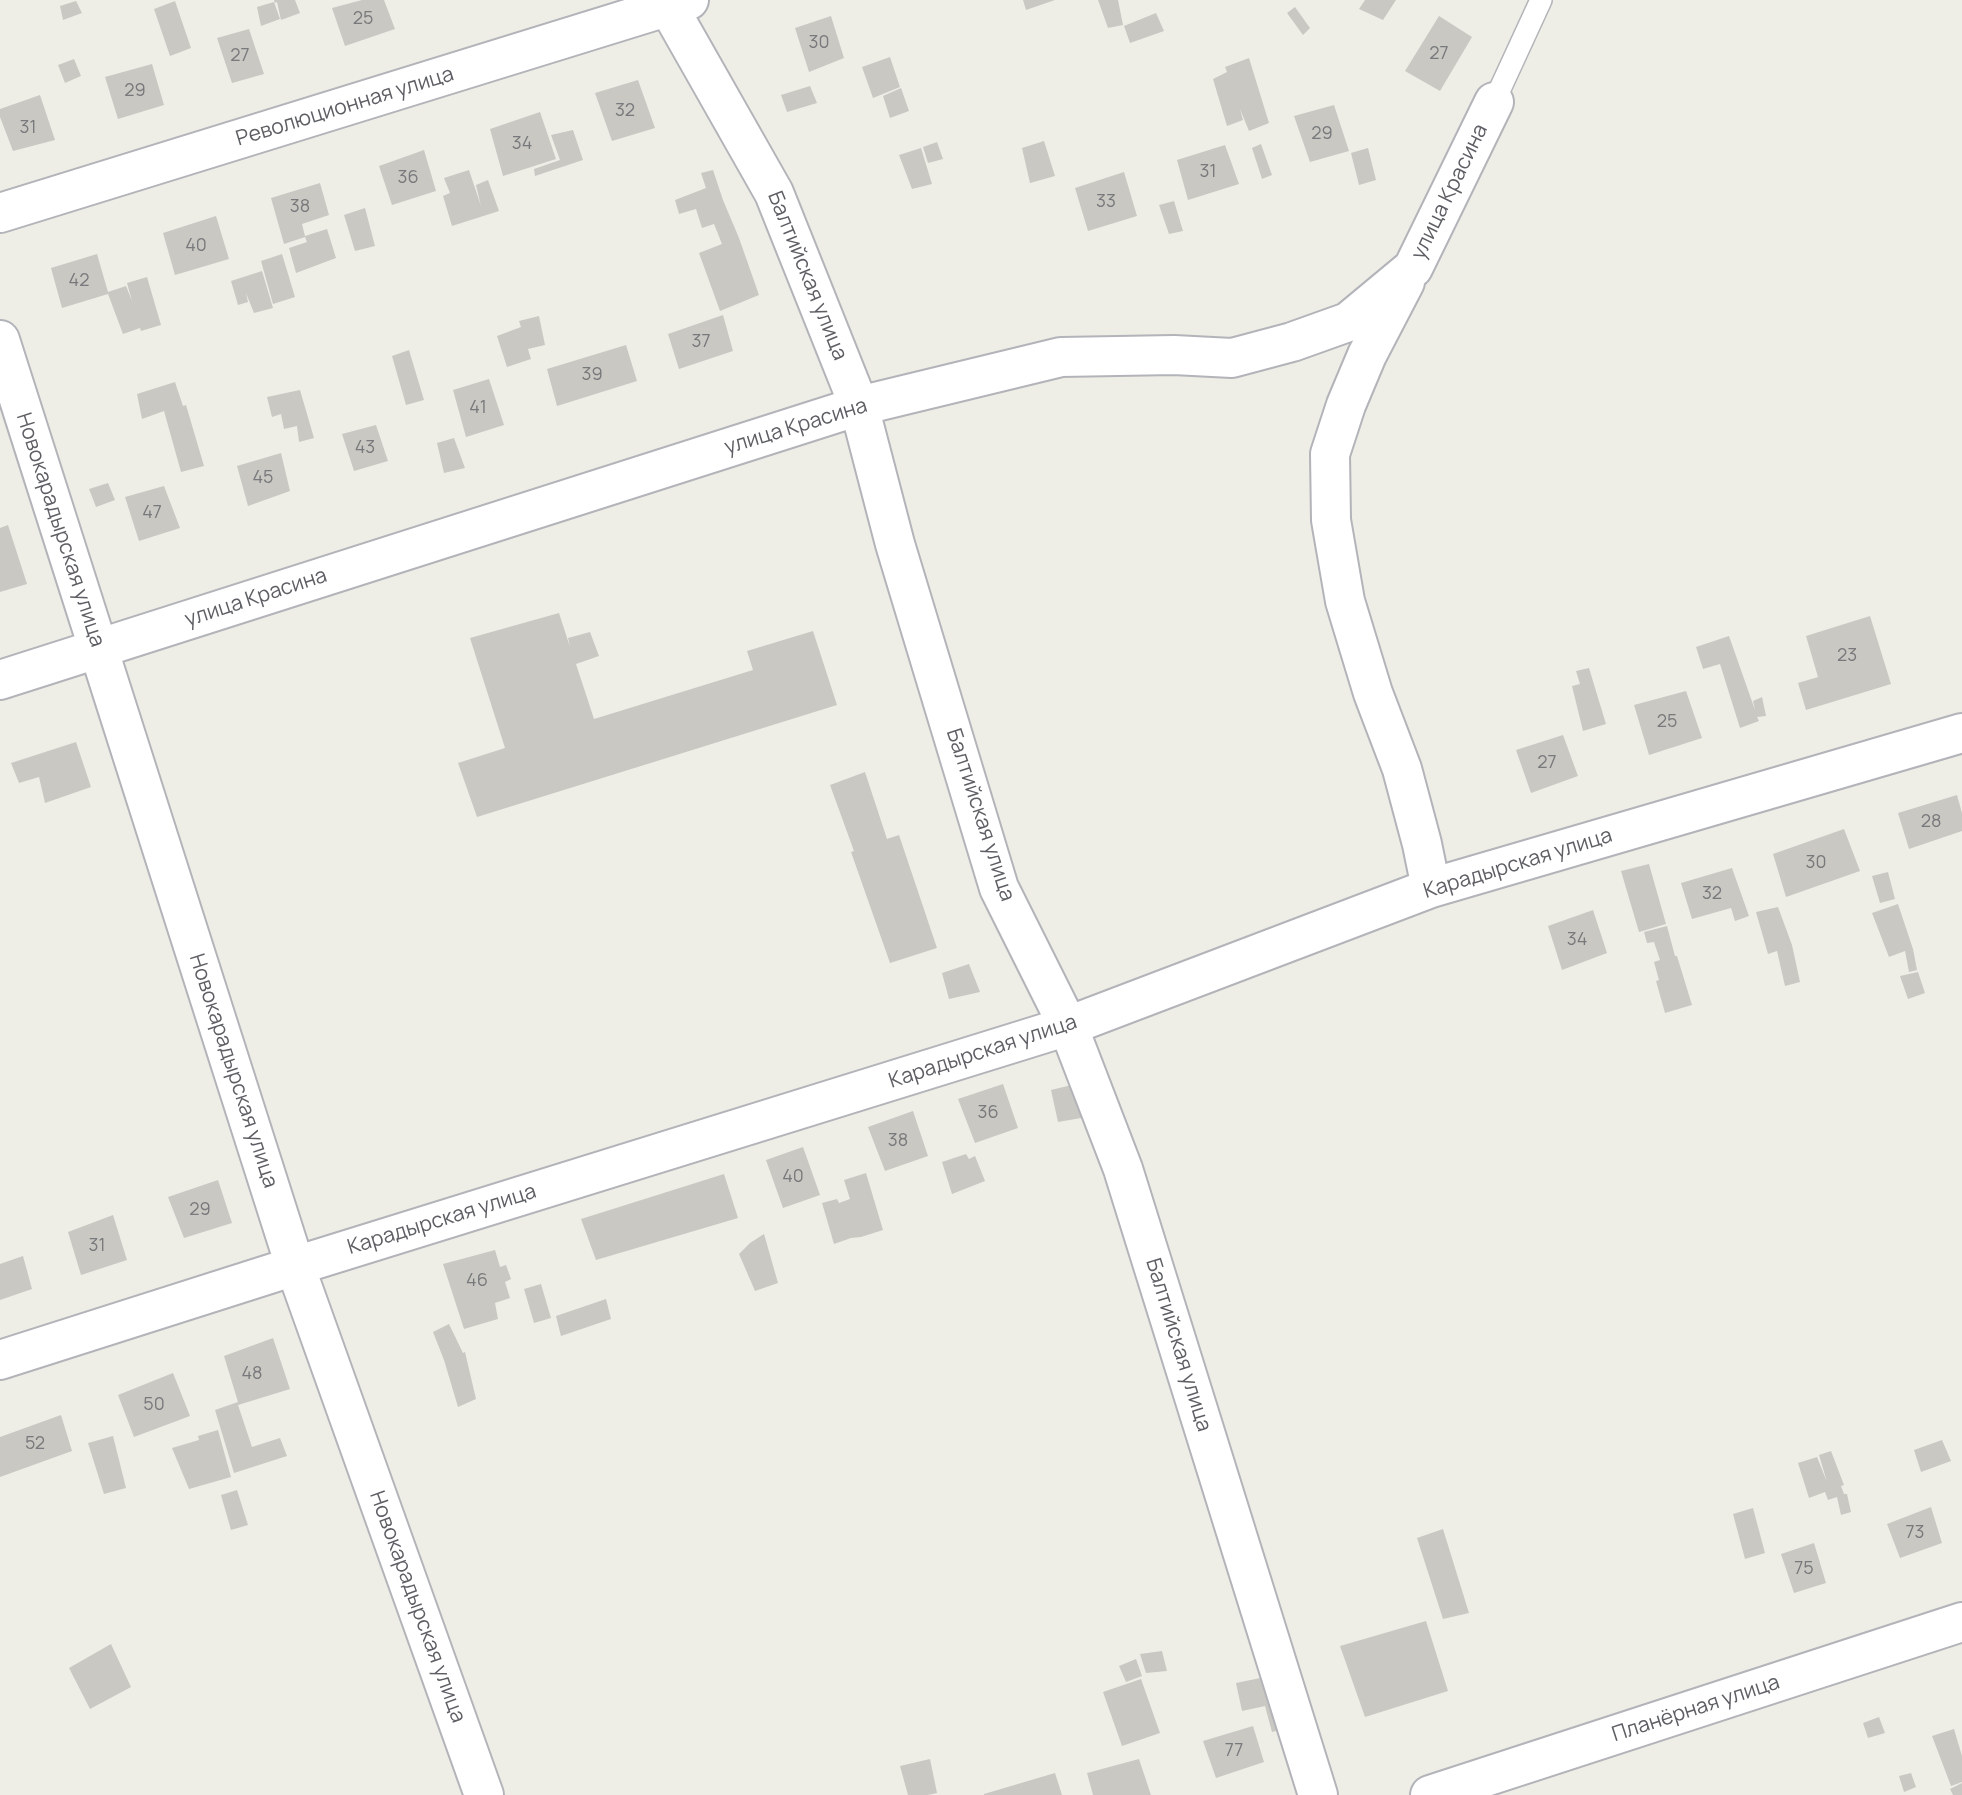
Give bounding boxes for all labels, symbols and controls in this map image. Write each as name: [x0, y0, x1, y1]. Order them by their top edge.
house number: 25: [353, 8, 373, 30]
house number: 30: [809, 32, 829, 54]
house number: 27: [1429, 43, 1449, 65]
house number: 27: [230, 45, 250, 67]
street label: Революционная улица: [233, 62, 457, 152]
house number: 29: [124, 80, 146, 102]
house number: 32: [615, 100, 635, 122]
house number: 31: [20, 117, 36, 139]
street label: улица Красина: [1406, 120, 1494, 264]
house number: 29: [1311, 123, 1333, 145]
house number: 34: [512, 133, 532, 155]
house number: 31: [1200, 161, 1216, 183]
house number: 36: [397, 167, 419, 189]
street label: Балтийская улица: [762, 188, 852, 364]
house number: 33: [1096, 191, 1116, 213]
house number: 38: [290, 196, 310, 218]
house number: 40: [185, 235, 207, 257]
house number: 42: [69, 270, 89, 292]
house number: 37: [692, 331, 710, 353]
house number: 39: [581, 364, 603, 386]
street label: улица Красина: [722, 393, 870, 461]
house number: 41: [469, 397, 487, 419]
street label: Новокарадырская улица: [10, 410, 110, 650]
house number: 43: [355, 437, 375, 459]
house number: 45: [252, 467, 274, 489]
house number: 47: [142, 502, 162, 524]
street label: улица Красина: [182, 563, 330, 633]
house number: 23: [1837, 645, 1857, 667]
house number: 25: [1657, 711, 1677, 733]
street label: Балтийская улица: [940, 726, 1020, 904]
house number: 27: [1537, 752, 1557, 774]
house number: 28: [1921, 811, 1941, 833]
street label: Карадырская улица: [1421, 823, 1615, 905]
house number: 30: [1806, 852, 1826, 874]
house number: 32: [1702, 883, 1722, 905]
house number: 34: [1567, 929, 1587, 951]
street label: Новокарадырская улица: [183, 951, 283, 1191]
street label: Карадырская улица: [886, 1010, 1080, 1094]
house number: 36: [977, 1102, 999, 1124]
house number: 38: [888, 1130, 908, 1152]
house number: 40: [782, 1166, 804, 1188]
street label: Карадырская улица: [345, 1179, 539, 1261]
house number: 29: [189, 1199, 211, 1221]
house number: 31: [89, 1235, 105, 1257]
street label: Балтийская улица: [1140, 1255, 1216, 1435]
house number: 46: [466, 1270, 488, 1292]
house number: 48: [241, 1363, 263, 1385]
house number: 50: [143, 1394, 165, 1416]
house number: 52: [25, 1433, 45, 1455]
street label: Новокарадырская улица: [363, 1488, 471, 1726]
house number: 73: [1906, 1522, 1924, 1544]
house number: 75: [1794, 1558, 1814, 1580]
street label: Планёрная улица: [1609, 1670, 1783, 1748]
house number: 77: [1225, 1740, 1243, 1762]

